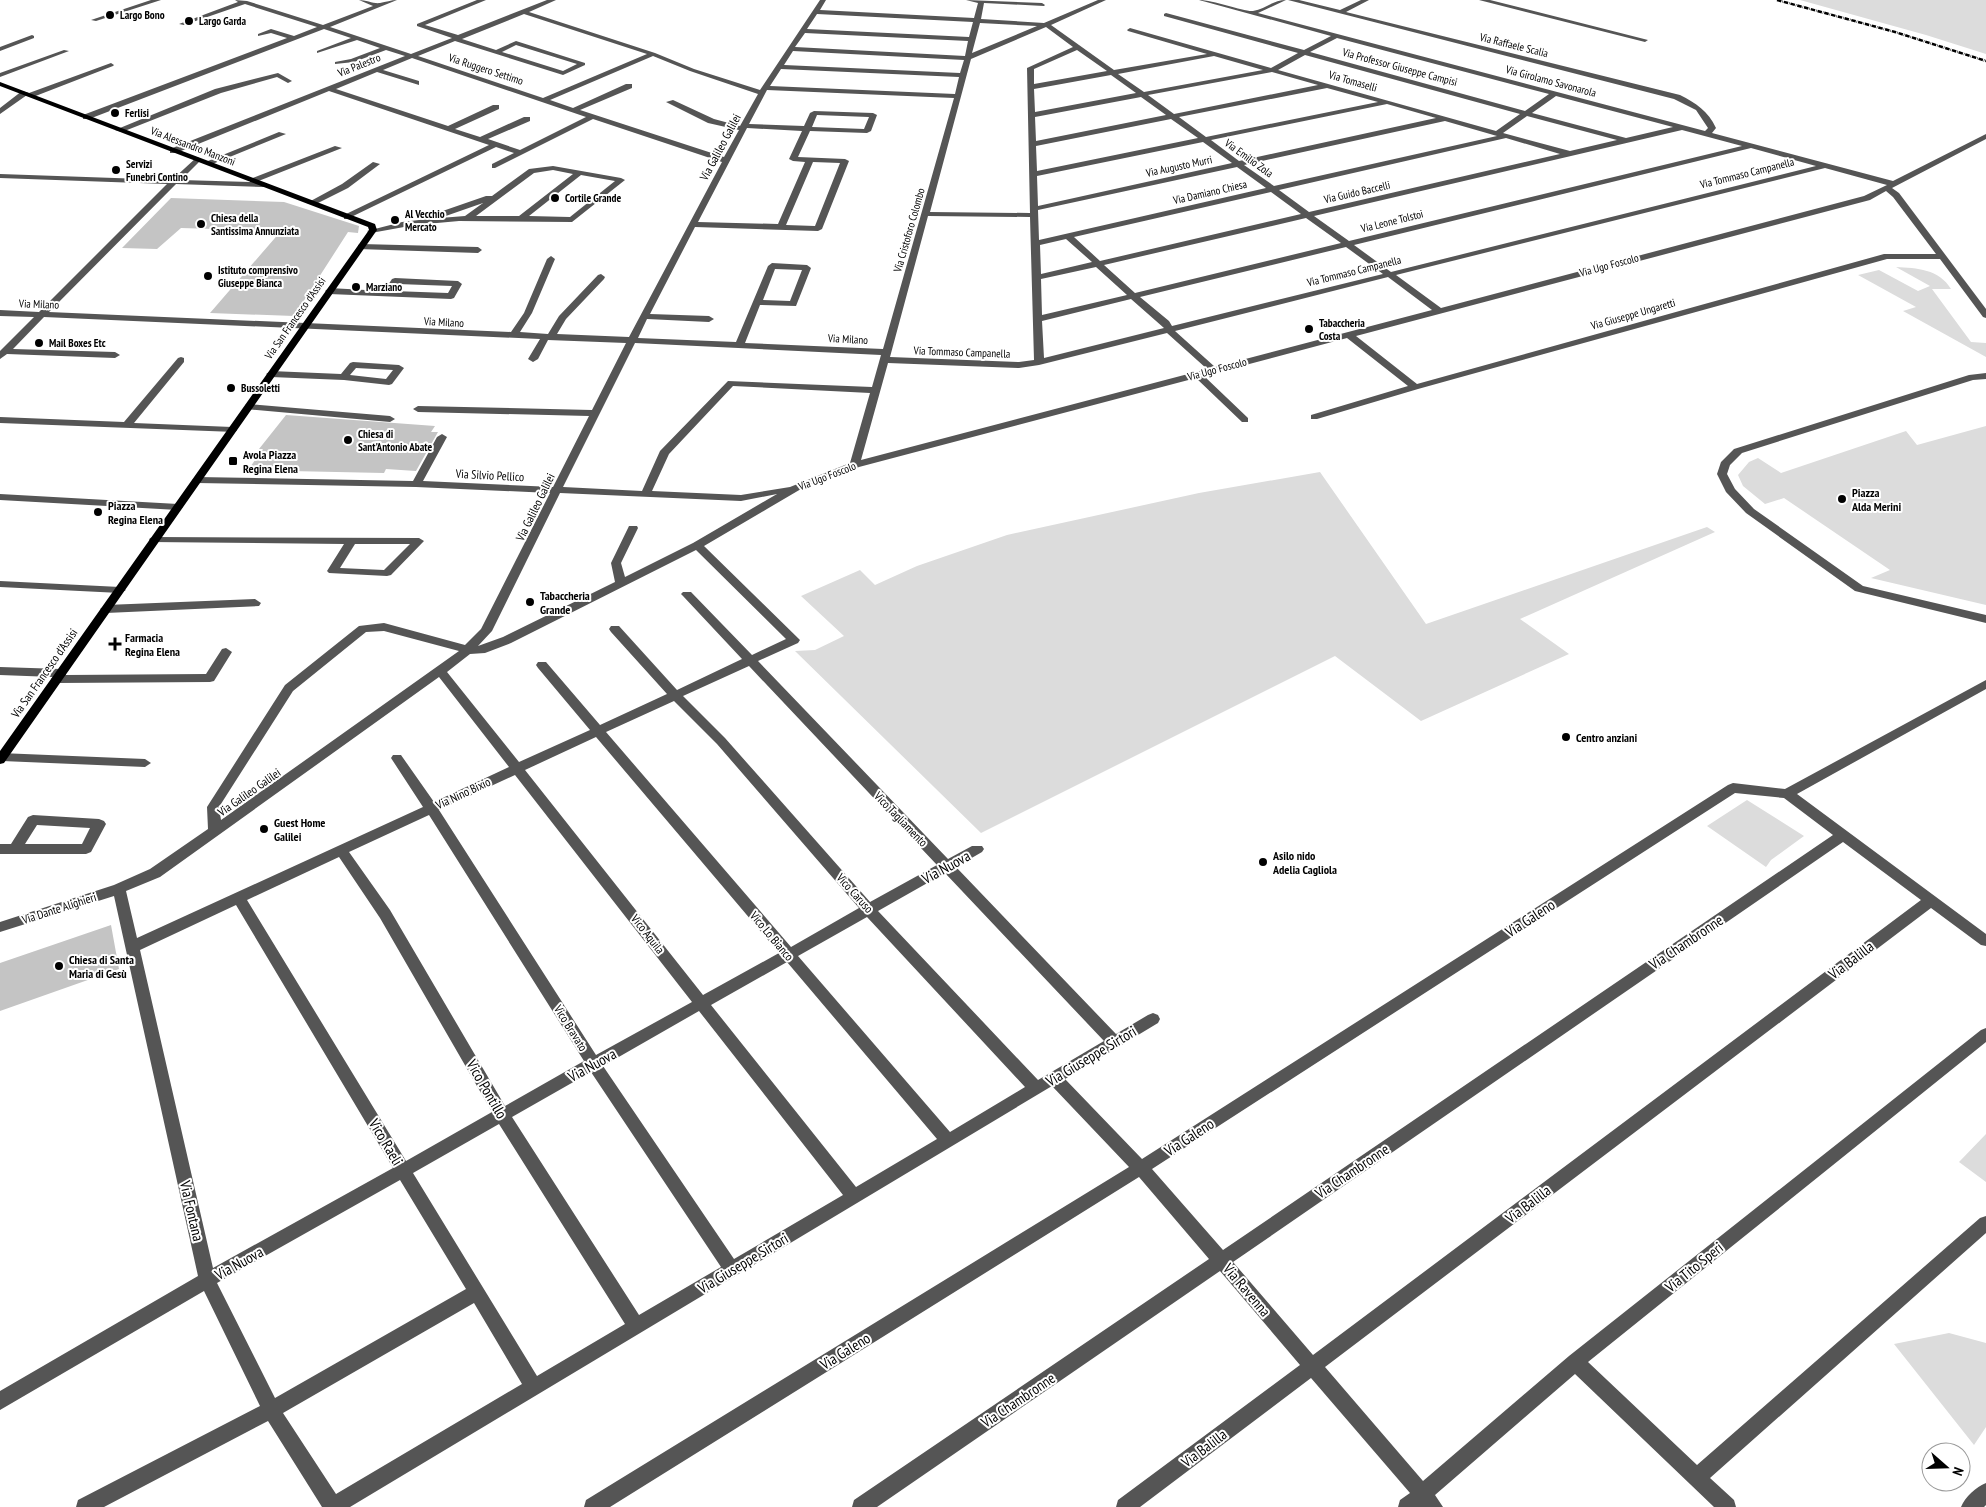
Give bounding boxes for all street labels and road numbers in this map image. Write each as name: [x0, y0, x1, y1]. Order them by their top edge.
street label: Via Raffaele Scalia: [1477, 29, 1550, 60]
street label: Via Professor Giuseppe Campisi: [1340, 45, 1459, 89]
street label: Via Palestro: [335, 50, 383, 80]
street label: Via Ruggero Settimo: [446, 50, 525, 88]
street label: Via Girolamo Savonarola: [1503, 62, 1598, 100]
street label: Via Tomaselli: [1326, 67, 1379, 95]
street label: Via Galileo Galilei: [696, 111, 744, 184]
street label: Via Alessandro Manzoni: [148, 123, 237, 169]
street label: Via Emilio Zola: [1221, 135, 1276, 180]
street label: Via Augusto Murri: [1144, 152, 1213, 180]
street label: Via Tommaso Campanella: [1698, 155, 1796, 192]
street label: Via Damiano Chiesa: [1171, 177, 1248, 208]
street label: Via Guido Baccelli: [1321, 178, 1392, 207]
street label: Via Cristoforo Colombo: [890, 186, 928, 275]
street label: Via Leone Tolstoi: [1358, 206, 1425, 236]
street label: Via Ugo Foscolo: [1577, 250, 1640, 280]
street label: Via Tommaso Campanella: [1305, 253, 1403, 290]
street label: Via San Francesco d'Assisi: [261, 274, 329, 363]
street label: Via Giuseppe Ungaretti: [1588, 295, 1677, 333]
street label: Via Milano: [18, 296, 60, 312]
street label: Via Milano: [423, 314, 465, 330]
street label: Via Milano: [827, 331, 869, 347]
street label: Via Tommaso Campanella: [913, 343, 1010, 361]
street label: Via Ugo Foscolo: [1185, 354, 1248, 384]
street label: Via Ugo Foscolo: [795, 459, 858, 494]
street label: Via Silvio Pellico: [454, 466, 525, 484]
street label: Via Galileo Galilei: [512, 471, 558, 544]
street label: Via San Francesco d'Assisi: [7, 625, 80, 721]
street label: Via Galileo Galilei: [214, 765, 283, 820]
street label: Via Nino Bixio: [432, 774, 493, 813]
street label: Vico Tagliamento: [870, 788, 931, 850]
street label: Via Nuova: [918, 846, 973, 888]
street label: Vico Caruso: [833, 869, 877, 916]
street label: Via Dante Alighieri: [19, 889, 98, 927]
street label: Via Galeno: [1501, 895, 1558, 942]
street label: Vico Lo Bianco: [746, 908, 797, 964]
street label: Via Chambronne: [1645, 910, 1727, 974]
street label: Vico Aquila: [627, 911, 668, 957]
street label: Via Balilla: [1824, 937, 1878, 984]
street label: Vico Bravato: [550, 1001, 591, 1054]
street label: Via Giuseppe Sirtori: [1041, 1022, 1140, 1091]
street label: Via Nuova: [564, 1044, 619, 1086]
street label: Vico Pontillo: [462, 1055, 512, 1122]
street label: Vico Raeli: [364, 1114, 407, 1169]
street label: Via Galeno: [1160, 1114, 1217, 1161]
street label: Via Chambronne: [1311, 1139, 1393, 1203]
street label: Via Fontana: [176, 1178, 208, 1243]
street label: Via Balilla: [1501, 1181, 1555, 1228]
street label: Via Giuseppe Sirtori: [693, 1229, 792, 1298]
street label: Via Tito Speri: [1660, 1238, 1727, 1297]
street label: Via Nuova: [211, 1242, 266, 1284]
street label: Via Ravenna: [1219, 1259, 1275, 1321]
street label: Via Galeno: [816, 1328, 874, 1374]
street label: Via Chambronne: [977, 1368, 1059, 1432]
street label: Via Balilla: [1177, 1425, 1231, 1472]

